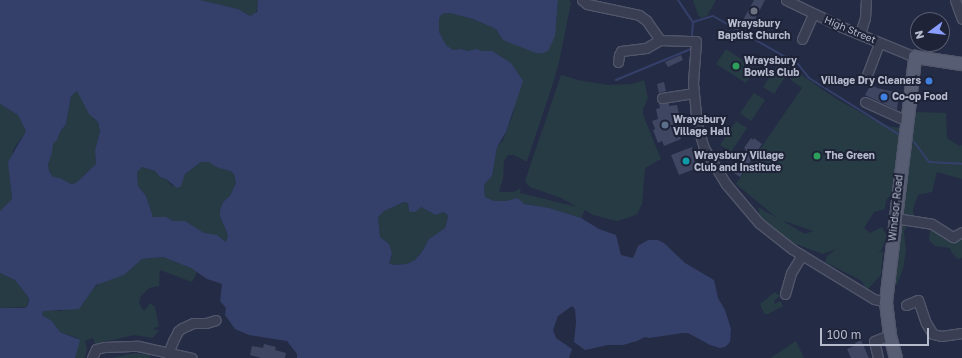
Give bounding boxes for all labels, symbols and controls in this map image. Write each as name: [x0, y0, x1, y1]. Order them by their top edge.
marker: Wraysbury Baptist Church: [749, 6, 759, 16]
north arrow: [910, 12, 950, 52]
street label: High Street: [822, 14, 878, 46]
place label: Wraysbury Baptist Church: [718, 17, 790, 40]
text: N: [912, 29, 926, 41]
place label: Wraysbury Bowls Club: [744, 54, 799, 78]
marker: Wraysbury Bowls Club: [731, 61, 741, 71]
place label: Village Dry Cleaners: [821, 75, 921, 87]
marker: Village Dry Cleaners: [924, 76, 934, 86]
place label: Co-op Food: [892, 91, 948, 103]
marker: Co-op Food: [879, 92, 889, 102]
place label: Wraysbury Village Hall: [673, 113, 730, 136]
marker: Wraysbury Village Hall: [660, 120, 670, 130]
place label: Wraysbury Village Club and Institute: [694, 149, 784, 172]
place label: The Green: [825, 150, 875, 162]
marker: The Green: [812, 151, 822, 161]
marker: Wraysbury Village Club and Institute: [681, 156, 691, 166]
street label: Windsor Road: [887, 174, 905, 242]
scale bar: [822, 320, 931, 346]
text: 100 m: [827, 327, 861, 342]

